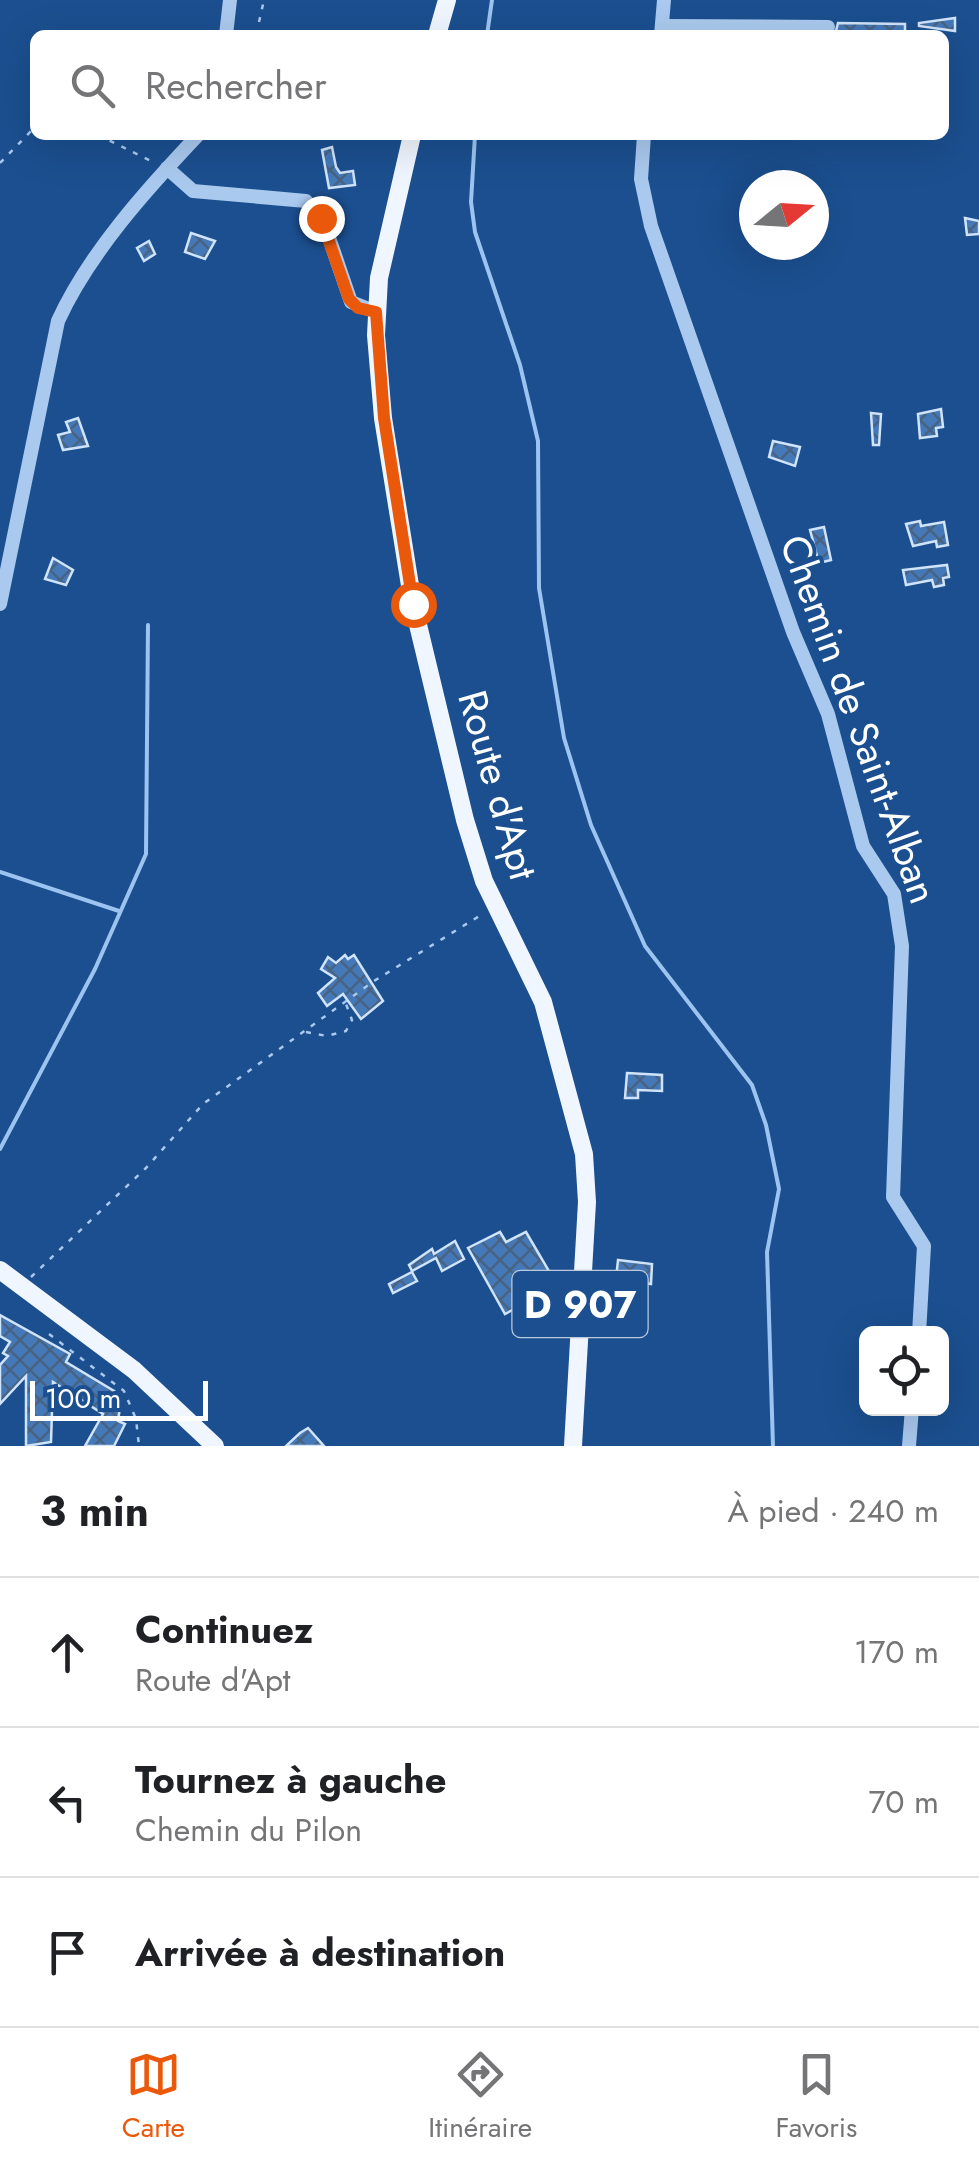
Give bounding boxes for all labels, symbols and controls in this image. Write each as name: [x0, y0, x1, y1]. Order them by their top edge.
search box: [30, 30, 949, 140]
icon: search: [65, 58, 120, 113]
text: Rechercher: [145, 58, 327, 113]
north arrow: [739, 170, 829, 260]
route end: [299, 196, 345, 242]
street label: Chemin de Saint-Alban: [765, 527, 953, 911]
route start: [391, 582, 437, 628]
street label: Route d'Apt: [443, 684, 553, 887]
road number: D 907: [512, 1271, 648, 1337]
map controls: [859, 1326, 949, 1416]
button: locate: [859, 1326, 949, 1416]
scale bar: [30, 1376, 208, 1420]
text: 100 m: [45, 1378, 121, 1419]
text: 3 min: [40, 1481, 149, 1542]
text: À pied · 240 m: [728, 1488, 939, 1534]
text: Continuez: [135, 1602, 313, 1657]
icon: ahead: [40, 1625, 95, 1680]
text: 170 m: [854, 1629, 939, 1675]
text: Route d'Apt: [135, 1657, 291, 1703]
text: Tournez à gauche: [135, 1752, 446, 1807]
icon: left: [40, 1775, 95, 1830]
text: 70 m: [868, 1779, 939, 1825]
text: Chemin du Pilon: [135, 1807, 362, 1853]
icon: arrive: [40, 1925, 95, 1980]
text: Arrivée à destination: [135, 1925, 505, 1980]
tab: Carte: [122, 2047, 185, 2148]
tab: Itinéraire: [428, 2047, 532, 2148]
tab: Favoris: [776, 2047, 857, 2148]

